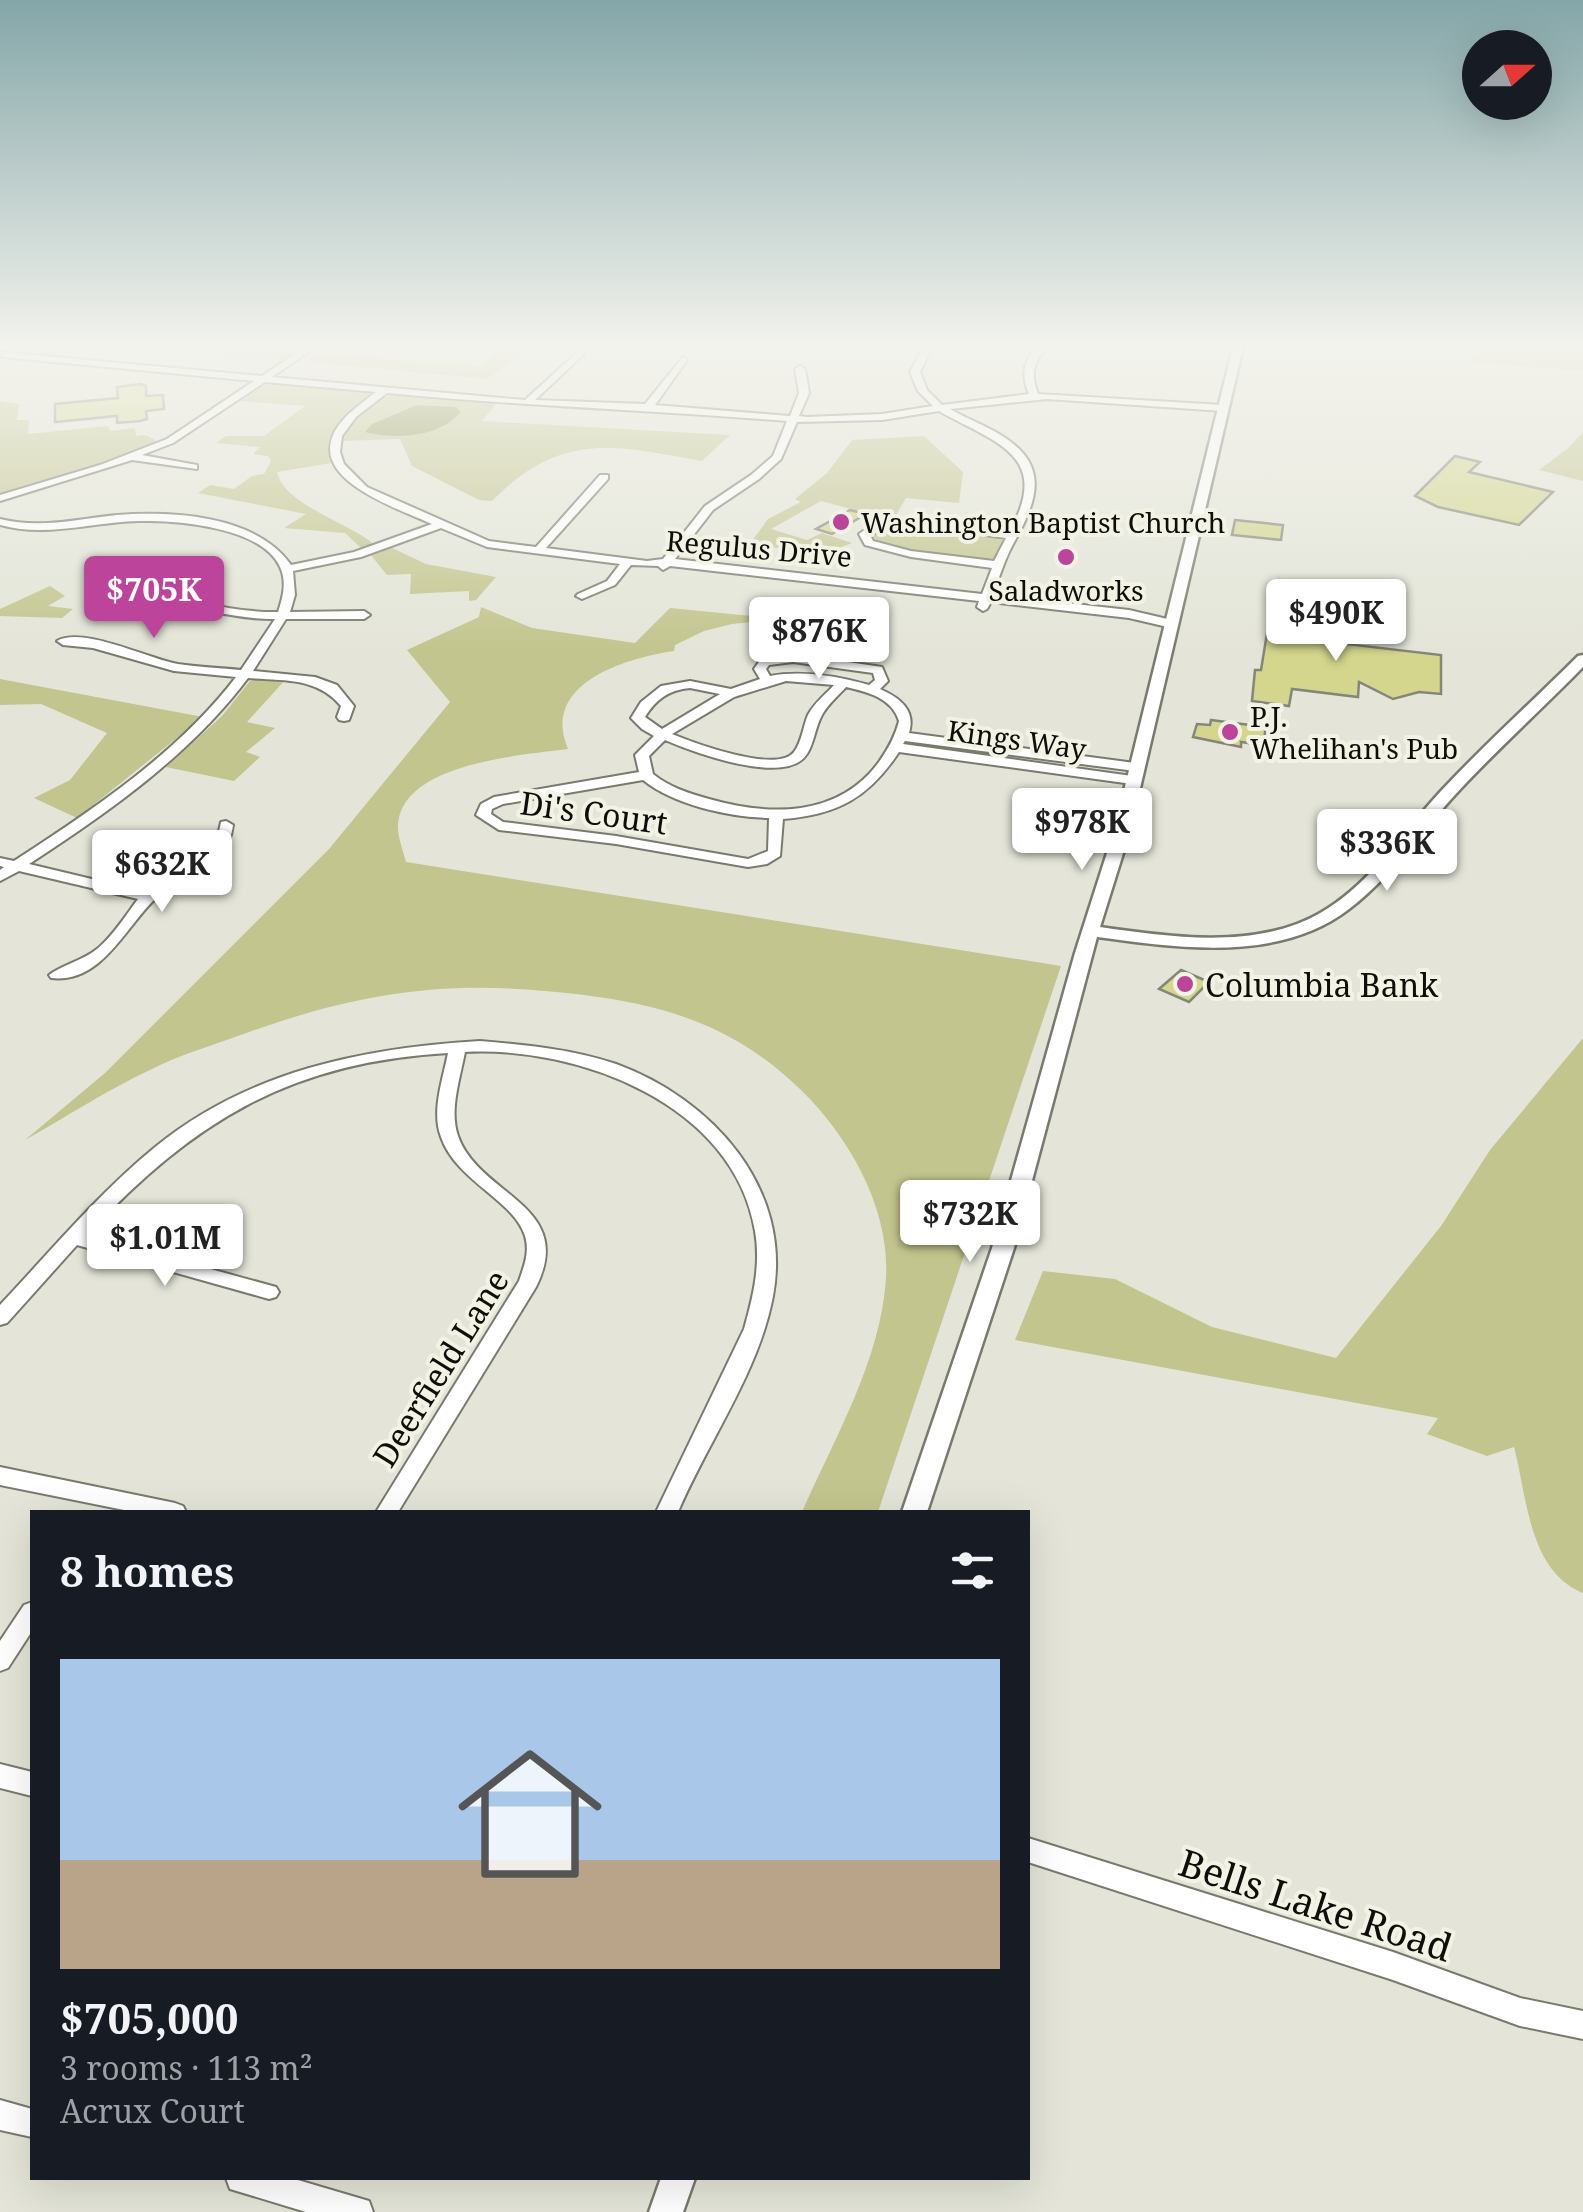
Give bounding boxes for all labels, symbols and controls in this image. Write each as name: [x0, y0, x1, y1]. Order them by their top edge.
north arrow: [1462, 30, 1552, 120]
map controls: [1462, 30, 1552, 120]
place label: Washington Baptist Church: [861, 503, 1225, 541]
marker: Washington Baptist Church: [830, 511, 852, 533]
street label: Regulus Drive: [665, 521, 853, 575]
marker: Saladworks: [1055, 546, 1077, 568]
pin: $705K: [84, 556, 224, 641]
text: $705K: [106, 567, 202, 610]
place label: Saladworks: [988, 571, 1144, 609]
pin: $490K: [1266, 579, 1406, 664]
text: $490K: [1288, 590, 1384, 633]
pin: $876K: [749, 597, 889, 682]
text: $876K: [771, 608, 867, 651]
place label: P.J. Whelihan's Pub: [1250, 697, 1458, 767]
street label: Kings Way: [945, 710, 1089, 768]
marker: P.J. Whelihan's Pub: [1219, 721, 1241, 743]
street label: Di's Court: [518, 780, 670, 844]
pin: $978K: [1012, 788, 1152, 873]
text: $978K: [1034, 799, 1130, 842]
pin: $336K: [1317, 809, 1457, 894]
text: $336K: [1339, 820, 1435, 863]
pin: $632K: [92, 830, 232, 915]
text: $632K: [114, 841, 210, 884]
place label: Columbia Bank: [1205, 963, 1438, 1006]
marker: Columbia Bank: [1174, 973, 1196, 995]
pin: $732K: [900, 1180, 1040, 1265]
text: $732K: [922, 1191, 1018, 1234]
pin: $1.01M: [84, 1204, 246, 1289]
text: $1.01M: [109, 1215, 221, 1258]
street label: Deerfield Lane: [362, 1261, 518, 1475]
text: 8 homes: [60, 1542, 234, 1599]
icon: filters: [945, 1543, 1000, 1598]
icon: home: [440, 1724, 620, 1904]
street label: Bells Lake Road: [1173, 1835, 1459, 1973]
text: $705,000: [60, 1989, 238, 2046]
text: 3 rooms · 113 m²: [60, 2046, 313, 2089]
text: Acrux Court: [60, 2089, 245, 2132]

